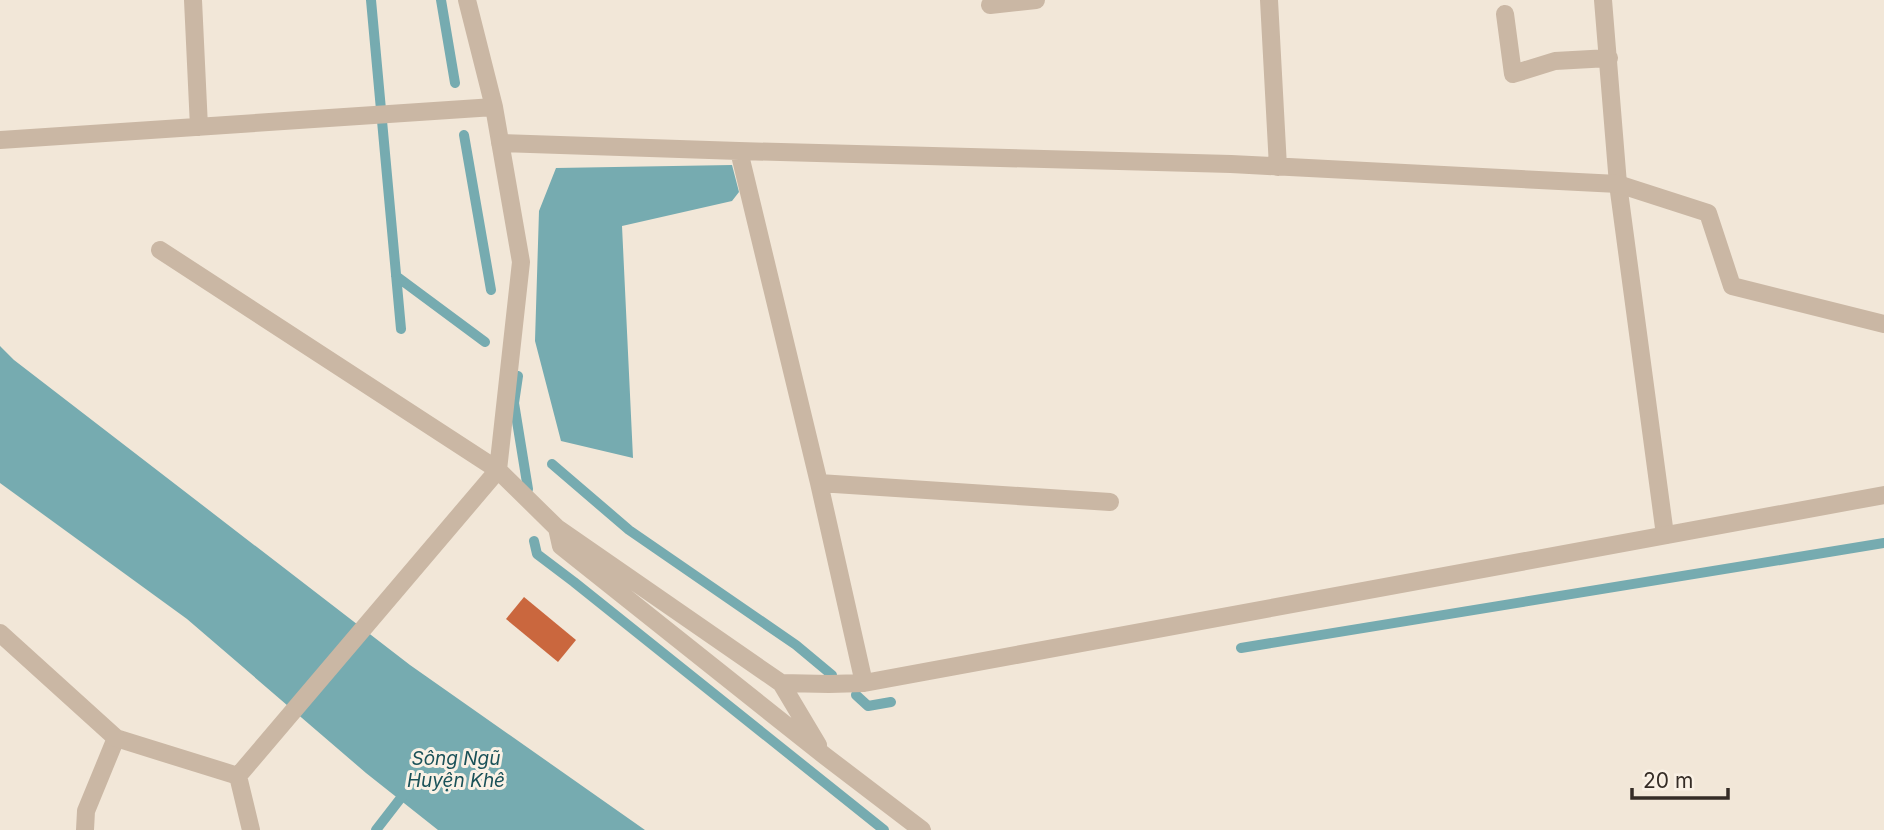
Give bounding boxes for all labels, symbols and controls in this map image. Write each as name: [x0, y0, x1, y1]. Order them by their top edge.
water label: Sông Ngũ Huyện Khê: [407, 747, 505, 792]
scale bar: [1632, 756, 1728, 800]
text: 20 m: [1643, 768, 1693, 793]

